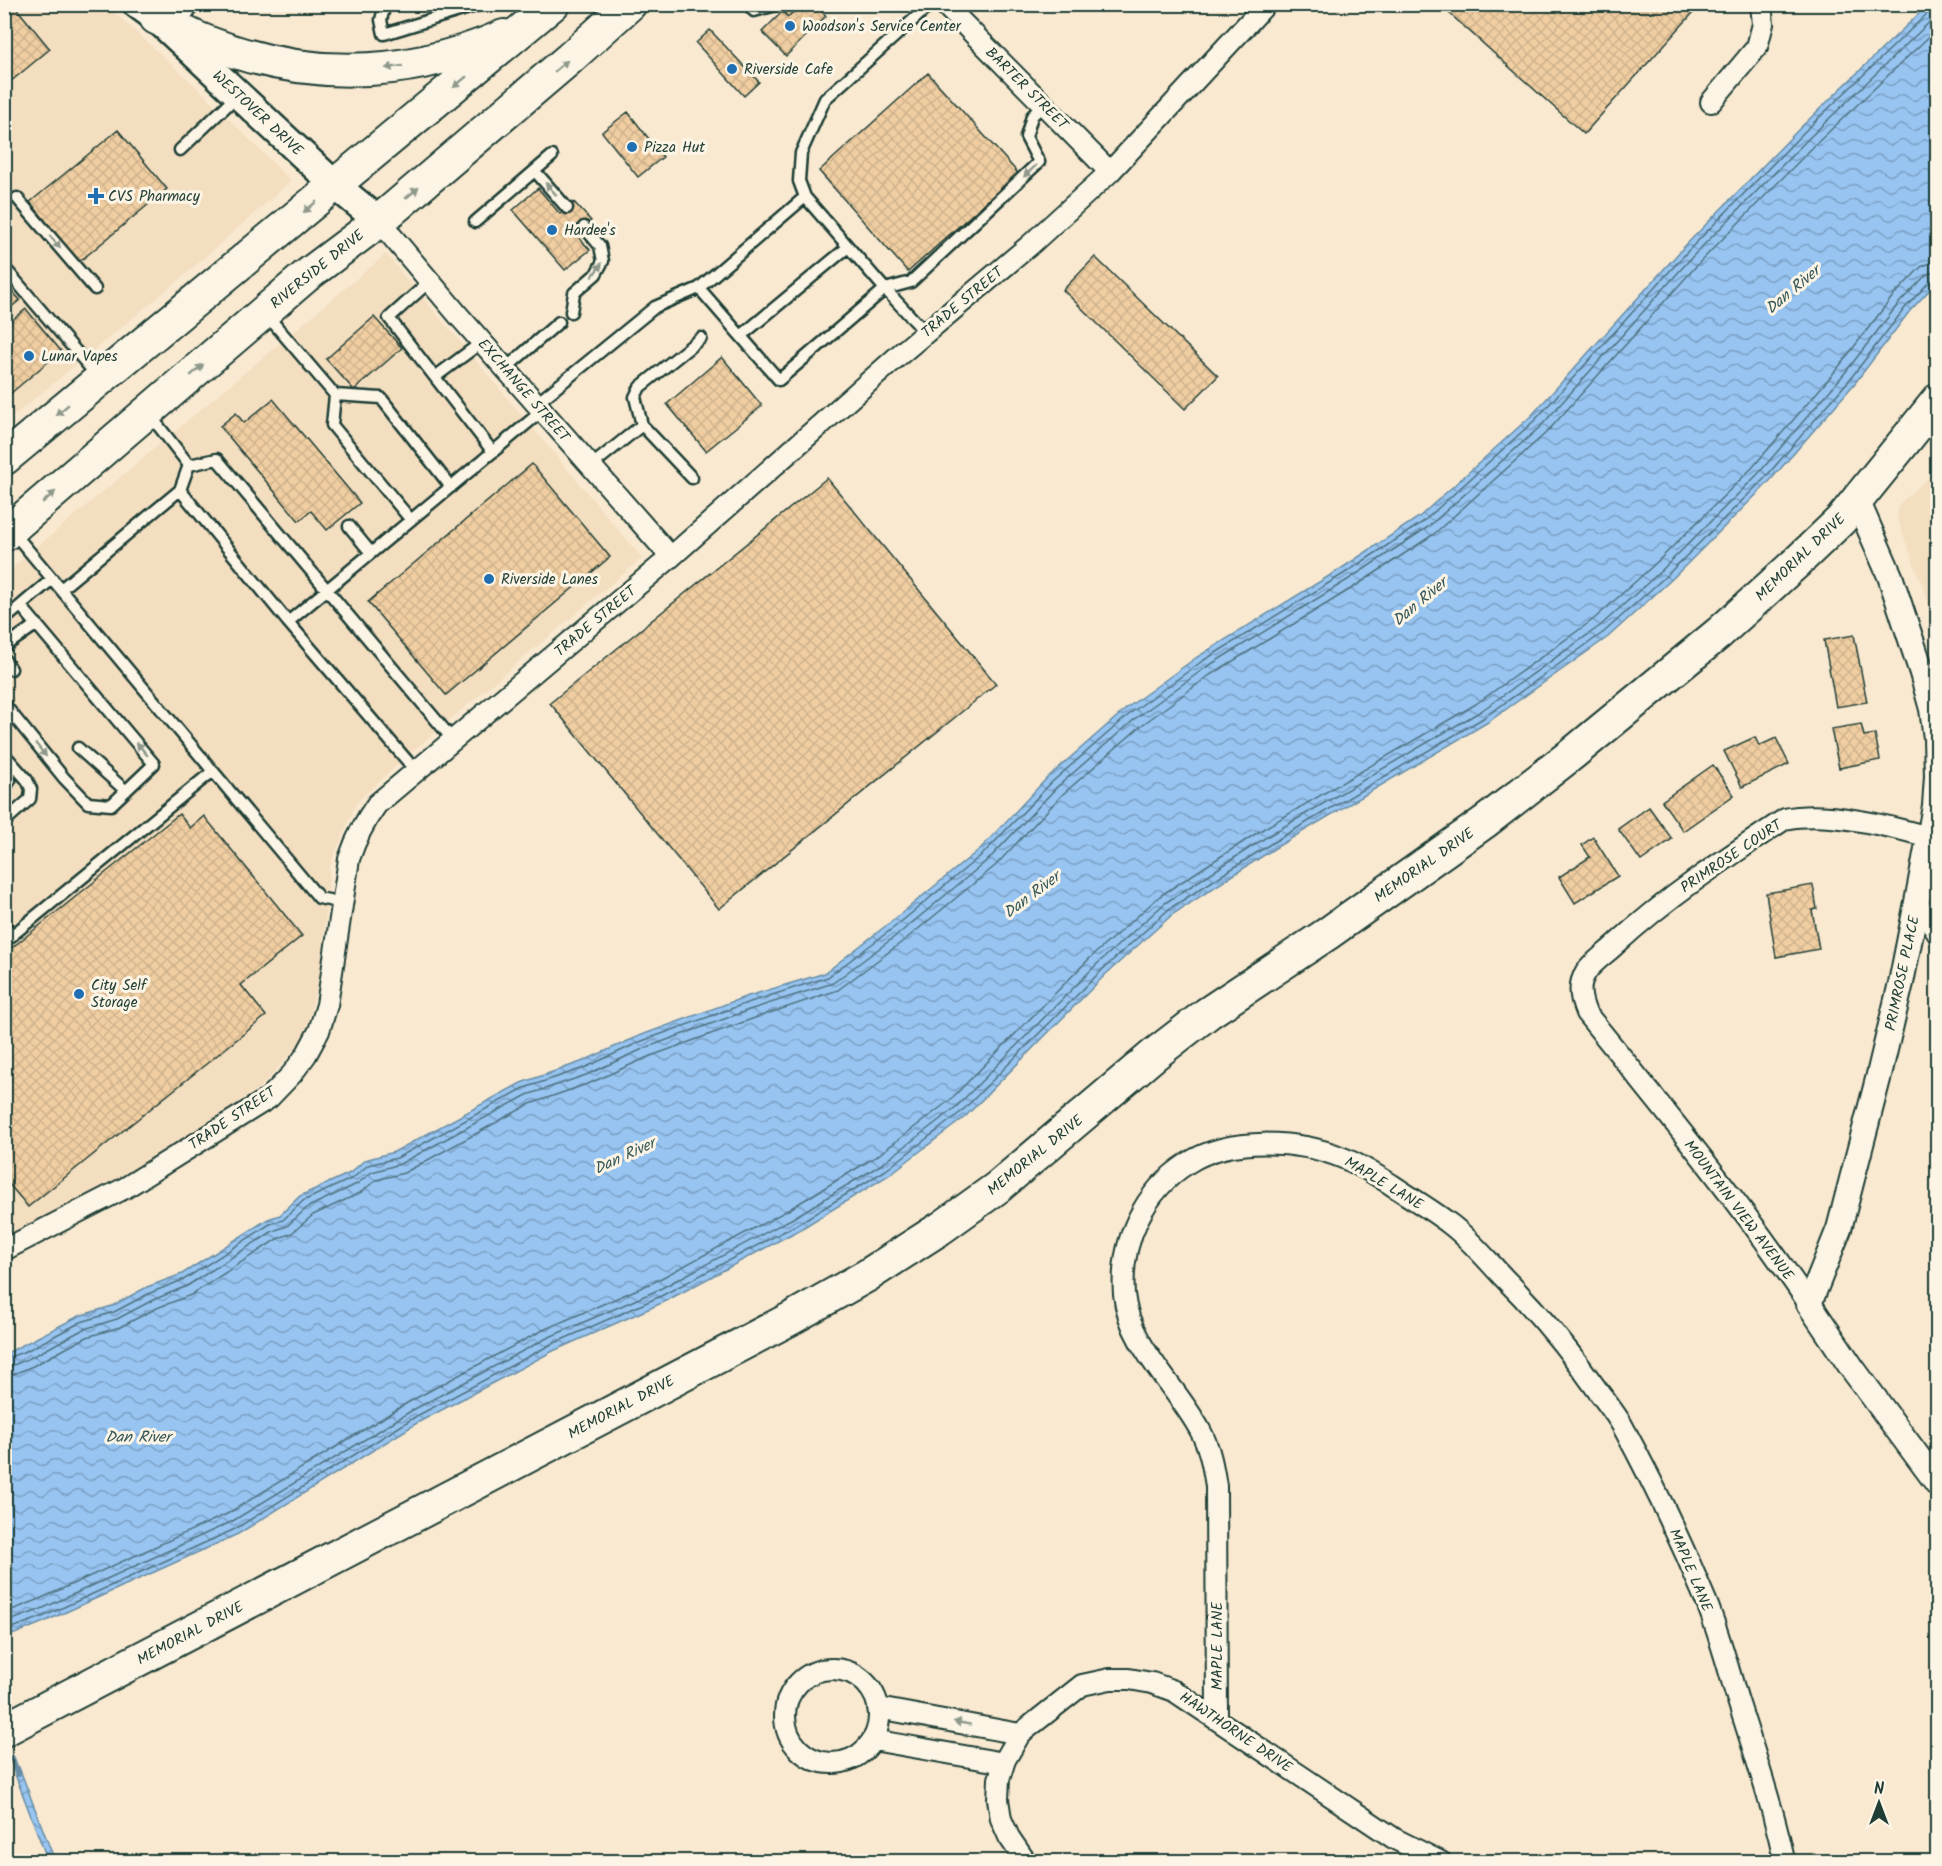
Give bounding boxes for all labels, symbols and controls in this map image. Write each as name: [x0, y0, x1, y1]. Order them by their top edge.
place label: Woodson's Service Center: [802, 15, 962, 39]
marker: Woodson's Service Center: [783, 19, 797, 33]
street label: BARTER STREET: [979, 42, 1075, 137]
place label: Riverside Cafe: [744, 58, 833, 82]
one-way arrow: [553, 60, 569, 73]
one-way arrow: [384, 62, 403, 71]
marker: Riverside Cafe: [725, 62, 739, 76]
street label: WESTOVER DRIVE: [206, 65, 309, 163]
one-way arrow: [453, 75, 468, 88]
place label: Pizza Hut: [644, 136, 705, 160]
marker: Pizza Hut: [625, 140, 639, 154]
one-way arrow: [1022, 164, 1037, 178]
one-way arrow: [545, 182, 558, 197]
place label: CVS Pharmacy: [108, 185, 201, 209]
one-way arrow: [404, 186, 420, 199]
marker: CVS Pharmacy: [89, 189, 103, 203]
one-way arrow: [302, 200, 318, 213]
place label: Hardee's: [564, 219, 616, 243]
street label: RIVERSIDE DRIVE: [265, 223, 371, 316]
marker: Hardee's: [545, 223, 559, 237]
one-way arrow: [48, 234, 61, 249]
water label: Dan River: [1760, 257, 1829, 321]
street label: TRADE STREET: [916, 260, 1010, 344]
one-way arrow: [591, 263, 603, 279]
street label: EXCHANGE STREET: [471, 333, 576, 449]
place label: Lunar Vapes: [41, 345, 118, 369]
marker: Lunar Vapes: [22, 349, 36, 363]
one-way arrow: [189, 364, 204, 377]
one-way arrow: [54, 404, 70, 417]
one-way arrow: [41, 491, 56, 504]
street label: MEMORIAL DRIVE: [1750, 507, 1852, 607]
place label: Riverside Lanes: [501, 568, 599, 592]
water label: Dan River: [1387, 569, 1456, 633]
marker: Riverside Lanes: [482, 572, 496, 586]
street label: TRADE STREET: [549, 579, 643, 663]
one-way arrow: [135, 741, 148, 757]
one-way arrow: [35, 742, 47, 757]
street label: PRIMROSE COURT: [1676, 813, 1789, 900]
street label: MEMORIAL DRIVE: [1369, 821, 1481, 910]
water label: Dan River: [998, 863, 1068, 925]
street label: PRIMROSE PLACE: [1879, 912, 1927, 1033]
place label: City Self Storage: [91, 974, 148, 1015]
marker: City Self Storage: [72, 987, 86, 1001]
street label: TRADE STREET: [184, 1080, 283, 1157]
street label: MEMORIAL DRIVE: [982, 1108, 1090, 1202]
water label: Dan River: [590, 1130, 663, 1181]
street label: MOUNTAIN VIEW AVENUE: [1677, 1135, 1800, 1287]
street label: MAPLE LANE: [1339, 1151, 1429, 1218]
street label: MEMORIAL DRIVE: [564, 1369, 680, 1446]
water label: Dan River: [105, 1425, 174, 1450]
street label: MAPLE LANE: [1662, 1525, 1719, 1617]
street label: MEMORIAL DRIVE: [133, 1595, 249, 1672]
street label: MAPLE LANE: [1206, 1601, 1230, 1690]
street label: HAWTHORNE DRIVE: [1174, 1686, 1298, 1780]
one-way arrow: [952, 1718, 971, 1727]
north arrow: [1849, 1773, 1909, 1833]
text: N: [1874, 1777, 1884, 1802]

